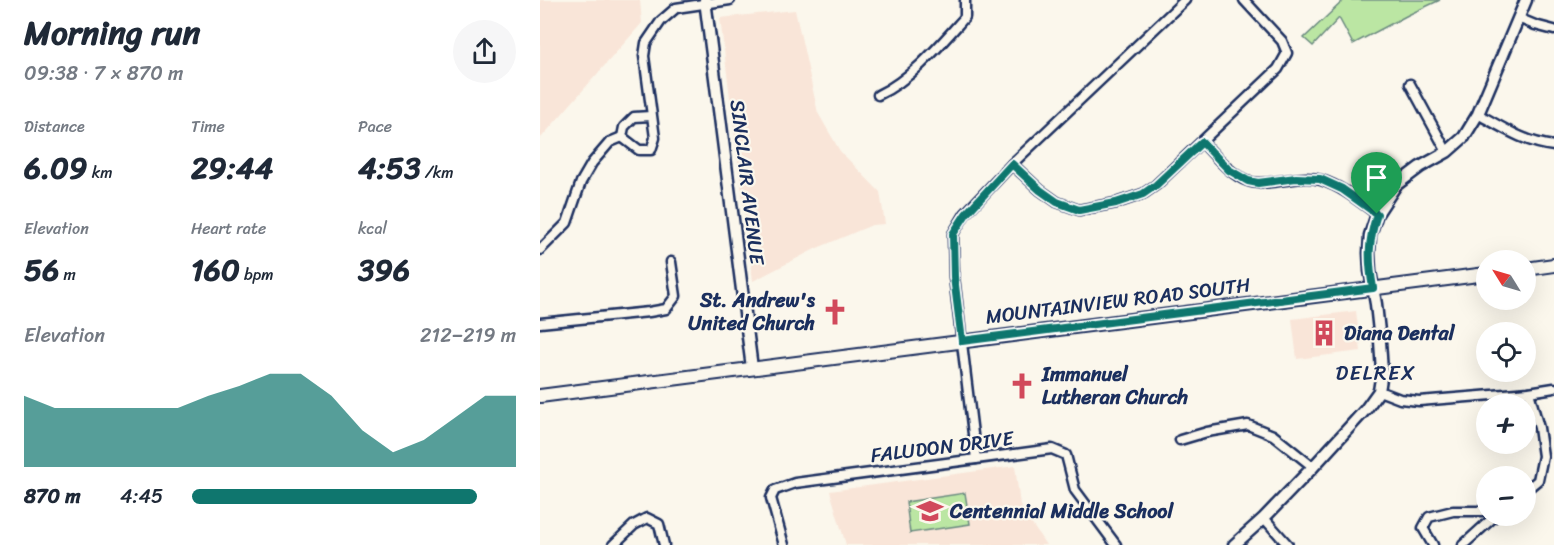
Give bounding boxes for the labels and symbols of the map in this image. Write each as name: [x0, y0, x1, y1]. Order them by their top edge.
street label: SINCLAIR AVENUE: [720, 97, 775, 268]
pin: [1351, 152, 1402, 214]
north arrow: [1476, 250, 1536, 310]
street label: MOUNTAINVIEW ROAD SOUTH: [984, 267, 1252, 335]
place label: St. Andrew's United Church: [688, 283, 816, 341]
church icon: St. Andrew's United Church: [820, 297, 850, 327]
place label: Diana Dental: [1344, 316, 1456, 351]
building icon: Diana Dental: [1309, 318, 1339, 348]
district label: DELREX: [1335, 354, 1417, 392]
place label: Immanuel Lutheran Church: [1041, 357, 1189, 415]
church icon: Immanuel Lutheran Church: [1007, 371, 1037, 401]
street label: FALUDON DRIVE: [869, 421, 1017, 473]
place label: Centennial Middle School: [949, 494, 1174, 529]
school or university icon: Centennial Middle School: [915, 496, 945, 526]

